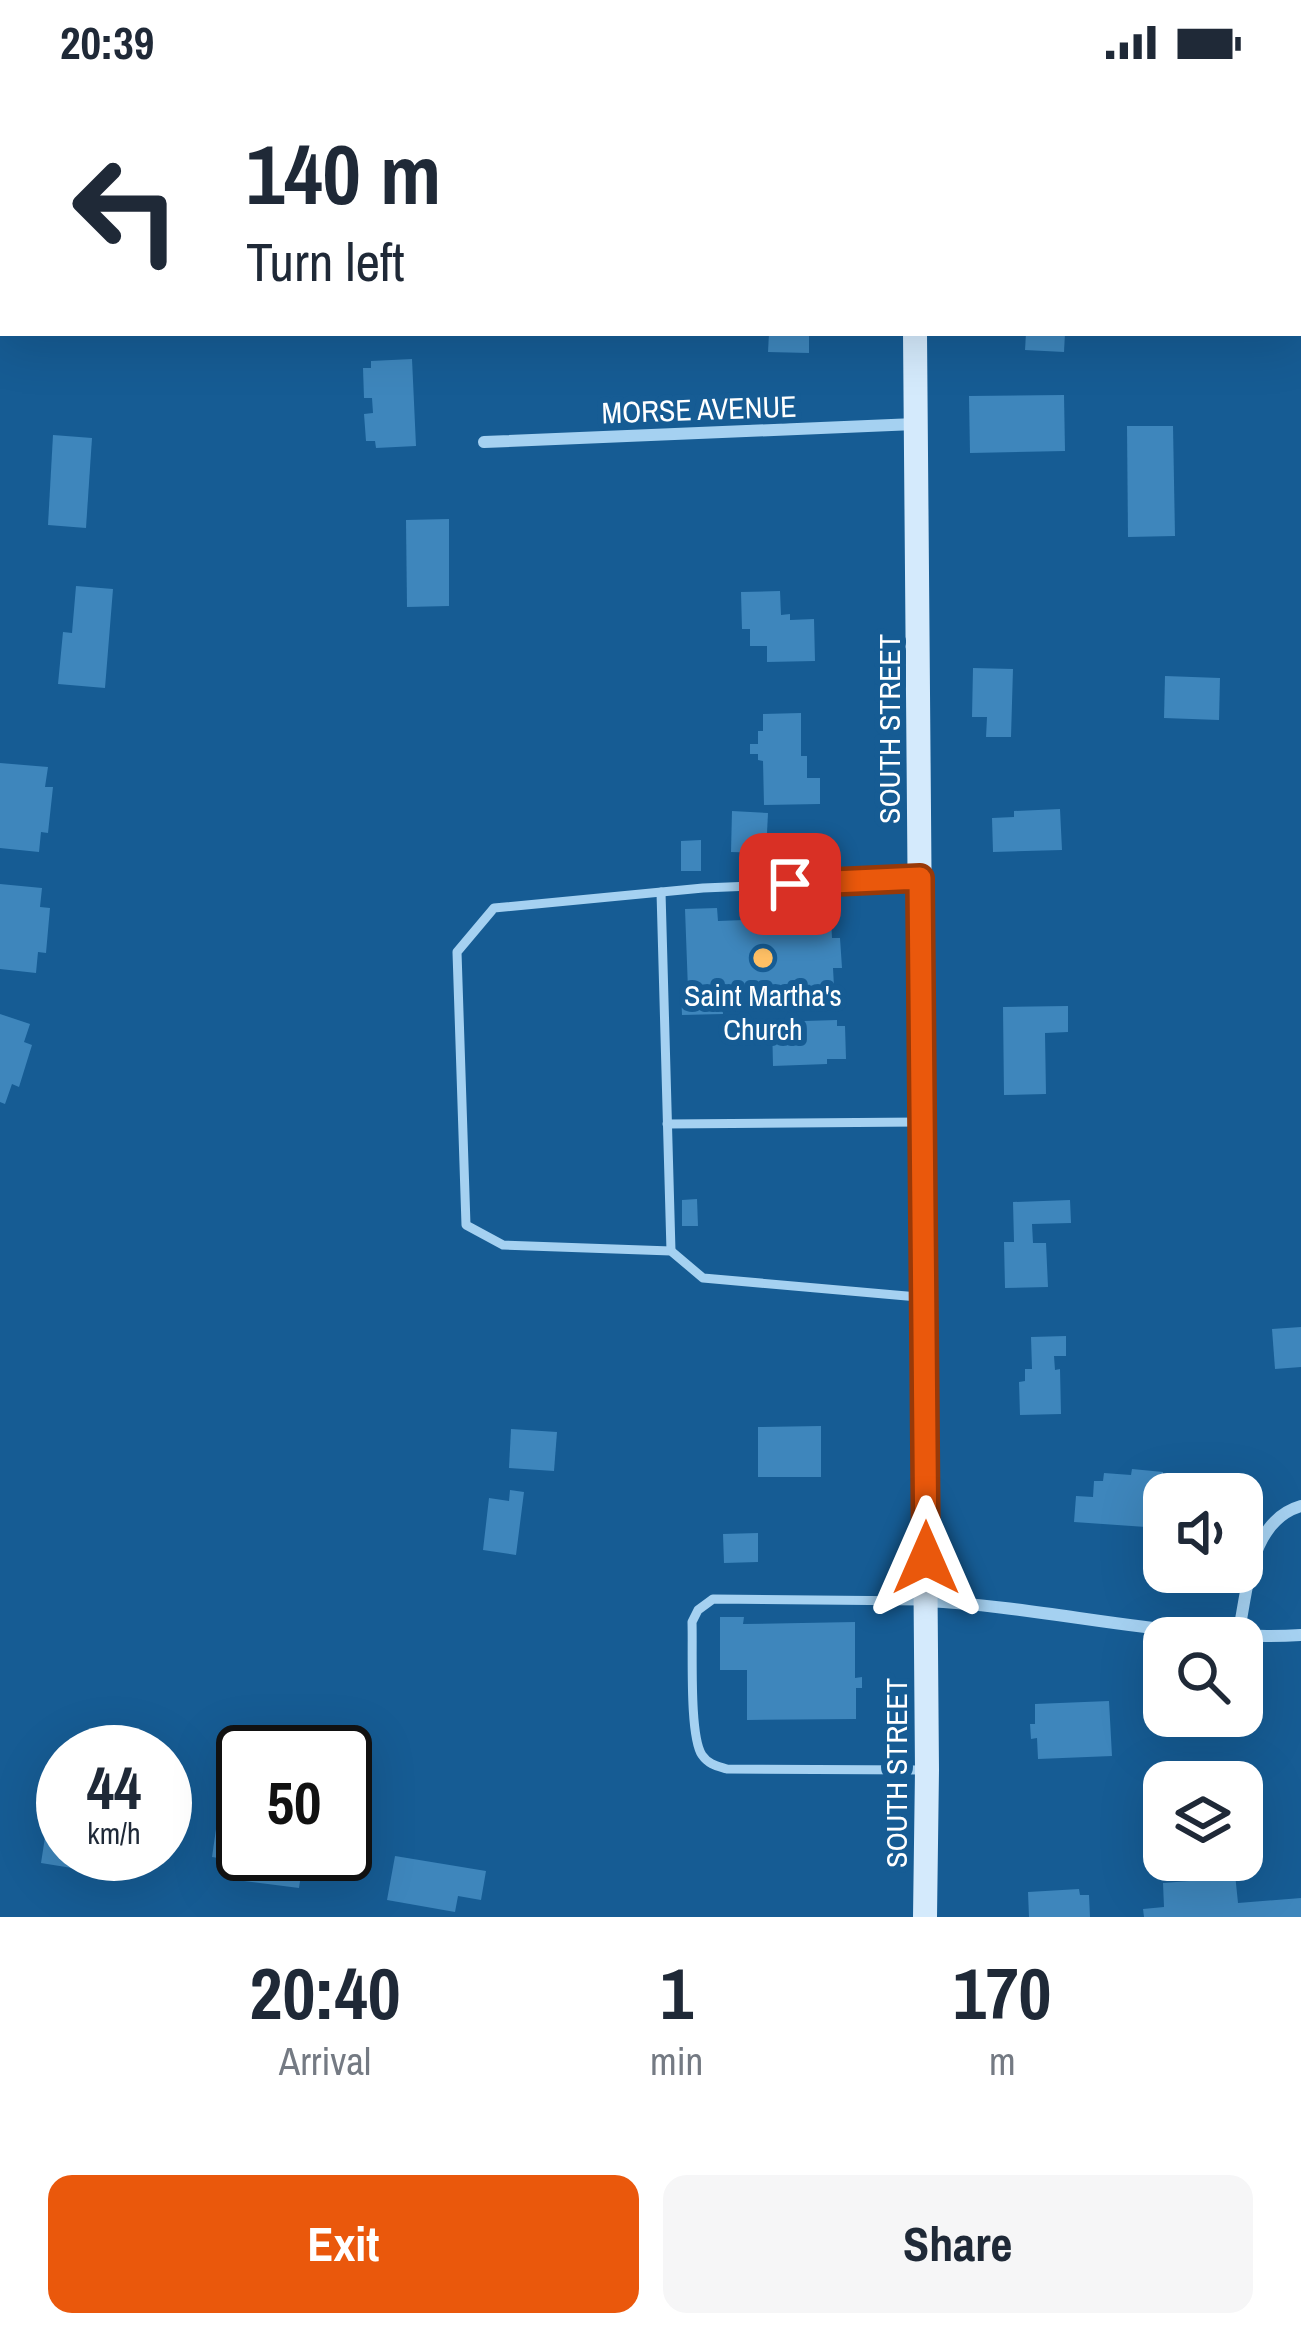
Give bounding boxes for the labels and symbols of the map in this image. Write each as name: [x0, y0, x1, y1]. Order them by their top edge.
street label: MORSE AVENUE: [601, 386, 797, 432]
street label: SOUTH STREET: [869, 634, 909, 824]
pin: [739, 833, 841, 935]
marker: Saint Martha's Church: [750, 945, 776, 971]
place label: Saint Martha's Church: [684, 975, 842, 1049]
position arrow: [863, 1495, 989, 1621]
street label: SOUTH STREET: [876, 1678, 916, 1868]
speed limit sign: 50: [216, 1725, 372, 1881]

